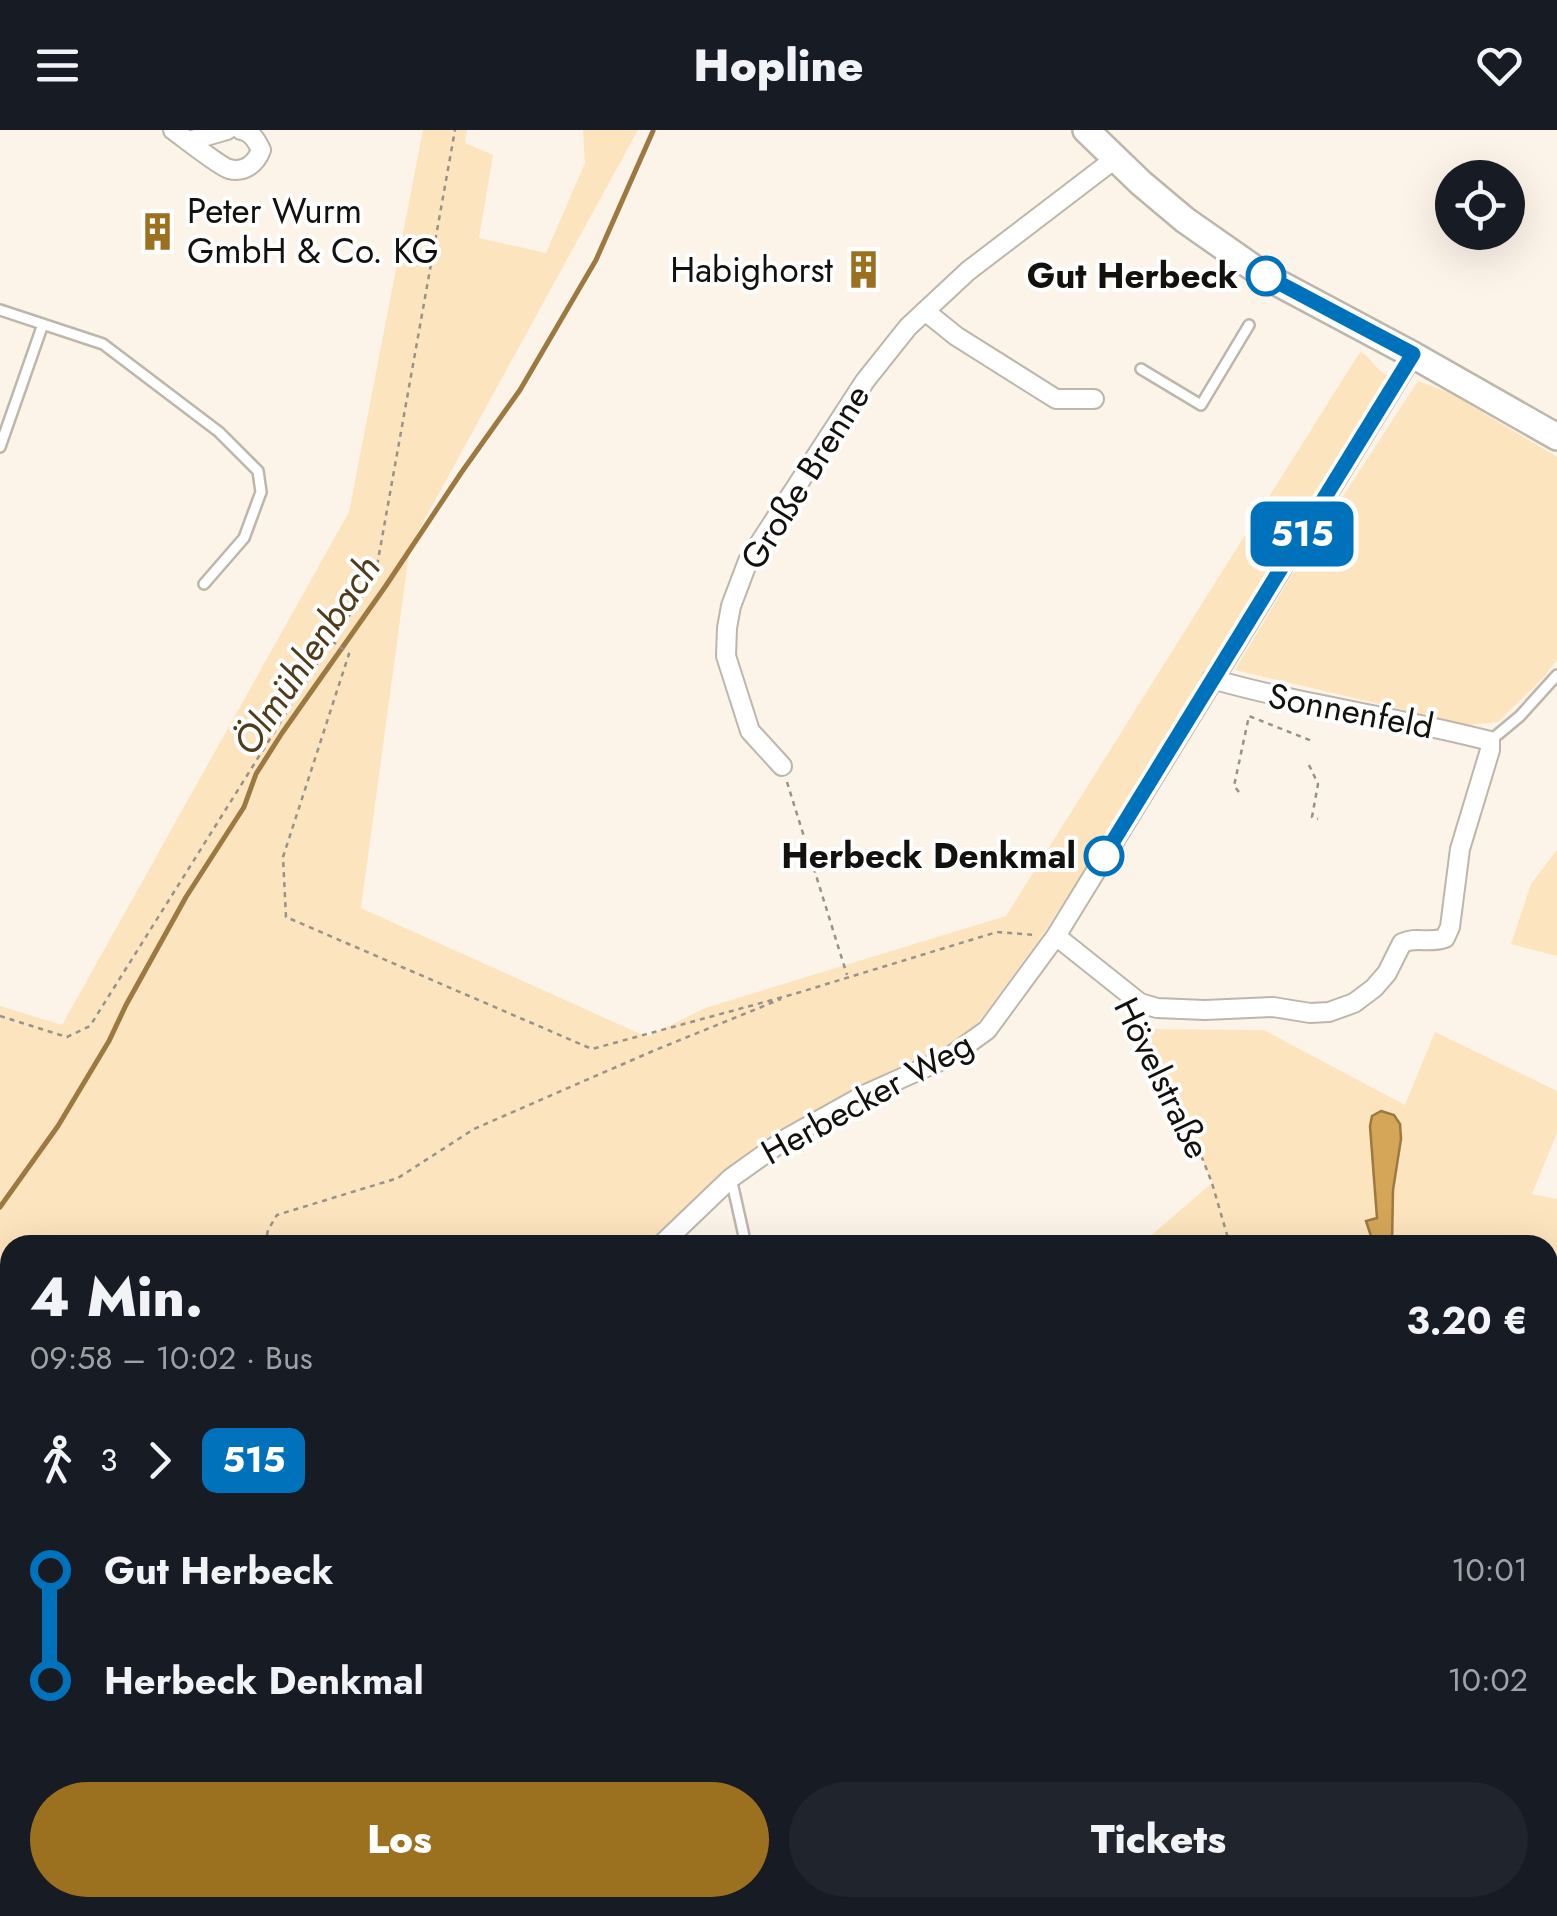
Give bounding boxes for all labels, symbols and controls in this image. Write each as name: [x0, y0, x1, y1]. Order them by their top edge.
text: Hopline: [693, 33, 864, 98]
icon: menu: [30, 38, 85, 93]
icon: heart: [1472, 38, 1527, 93]
map controls: [1435, 160, 1525, 250]
button: locate: [1435, 160, 1525, 250]
place label: Peter Wurm GmbH & Co. KG: [187, 186, 439, 276]
building icon: Peter Wurm GmbH & Co. KG: [136, 210, 178, 252]
place label: Habighorst: [670, 245, 834, 295]
building icon: Habighorst: [842, 249, 884, 291]
place label: Gut Herbeck: [1027, 251, 1238, 301]
marker: Gut Herbeck: [1247, 257, 1285, 295]
street label: Große Brenne: [728, 375, 882, 579]
line badge: 515: [1244, 502, 1360, 566]
text: 515: [1271, 509, 1333, 559]
water label: Ölmühlenbach: [219, 544, 393, 766]
street label: Sonnenfeld: [1264, 670, 1438, 752]
place label: Herbeck Denkmal: [781, 831, 1076, 881]
marker: Herbeck Denkmal: [1085, 837, 1123, 875]
street label: Hövelstraße: [1101, 989, 1223, 1167]
street label: Herbecker Weg: [752, 1019, 982, 1177]
text: 4 Min.: [30, 1257, 203, 1337]
text: 3.20 €: [1406, 1293, 1528, 1348]
text: 09:58 – 10:02 · Bus: [30, 1335, 313, 1381]
icon: walk: [30, 1433, 85, 1488]
icon: forward: [132, 1433, 187, 1488]
text: 515: [222, 1435, 285, 1485]
text: 3: [100, 1437, 117, 1483]
text: Gut Herbeck: [104, 1543, 333, 1598]
text: 10:01: [1451, 1547, 1528, 1593]
text: Herbeck Denkmal: [104, 1653, 424, 1708]
text: 10:02: [1447, 1657, 1528, 1703]
button: Los: [30, 1782, 769, 1897]
button: Tickets: [789, 1782, 1528, 1897]

